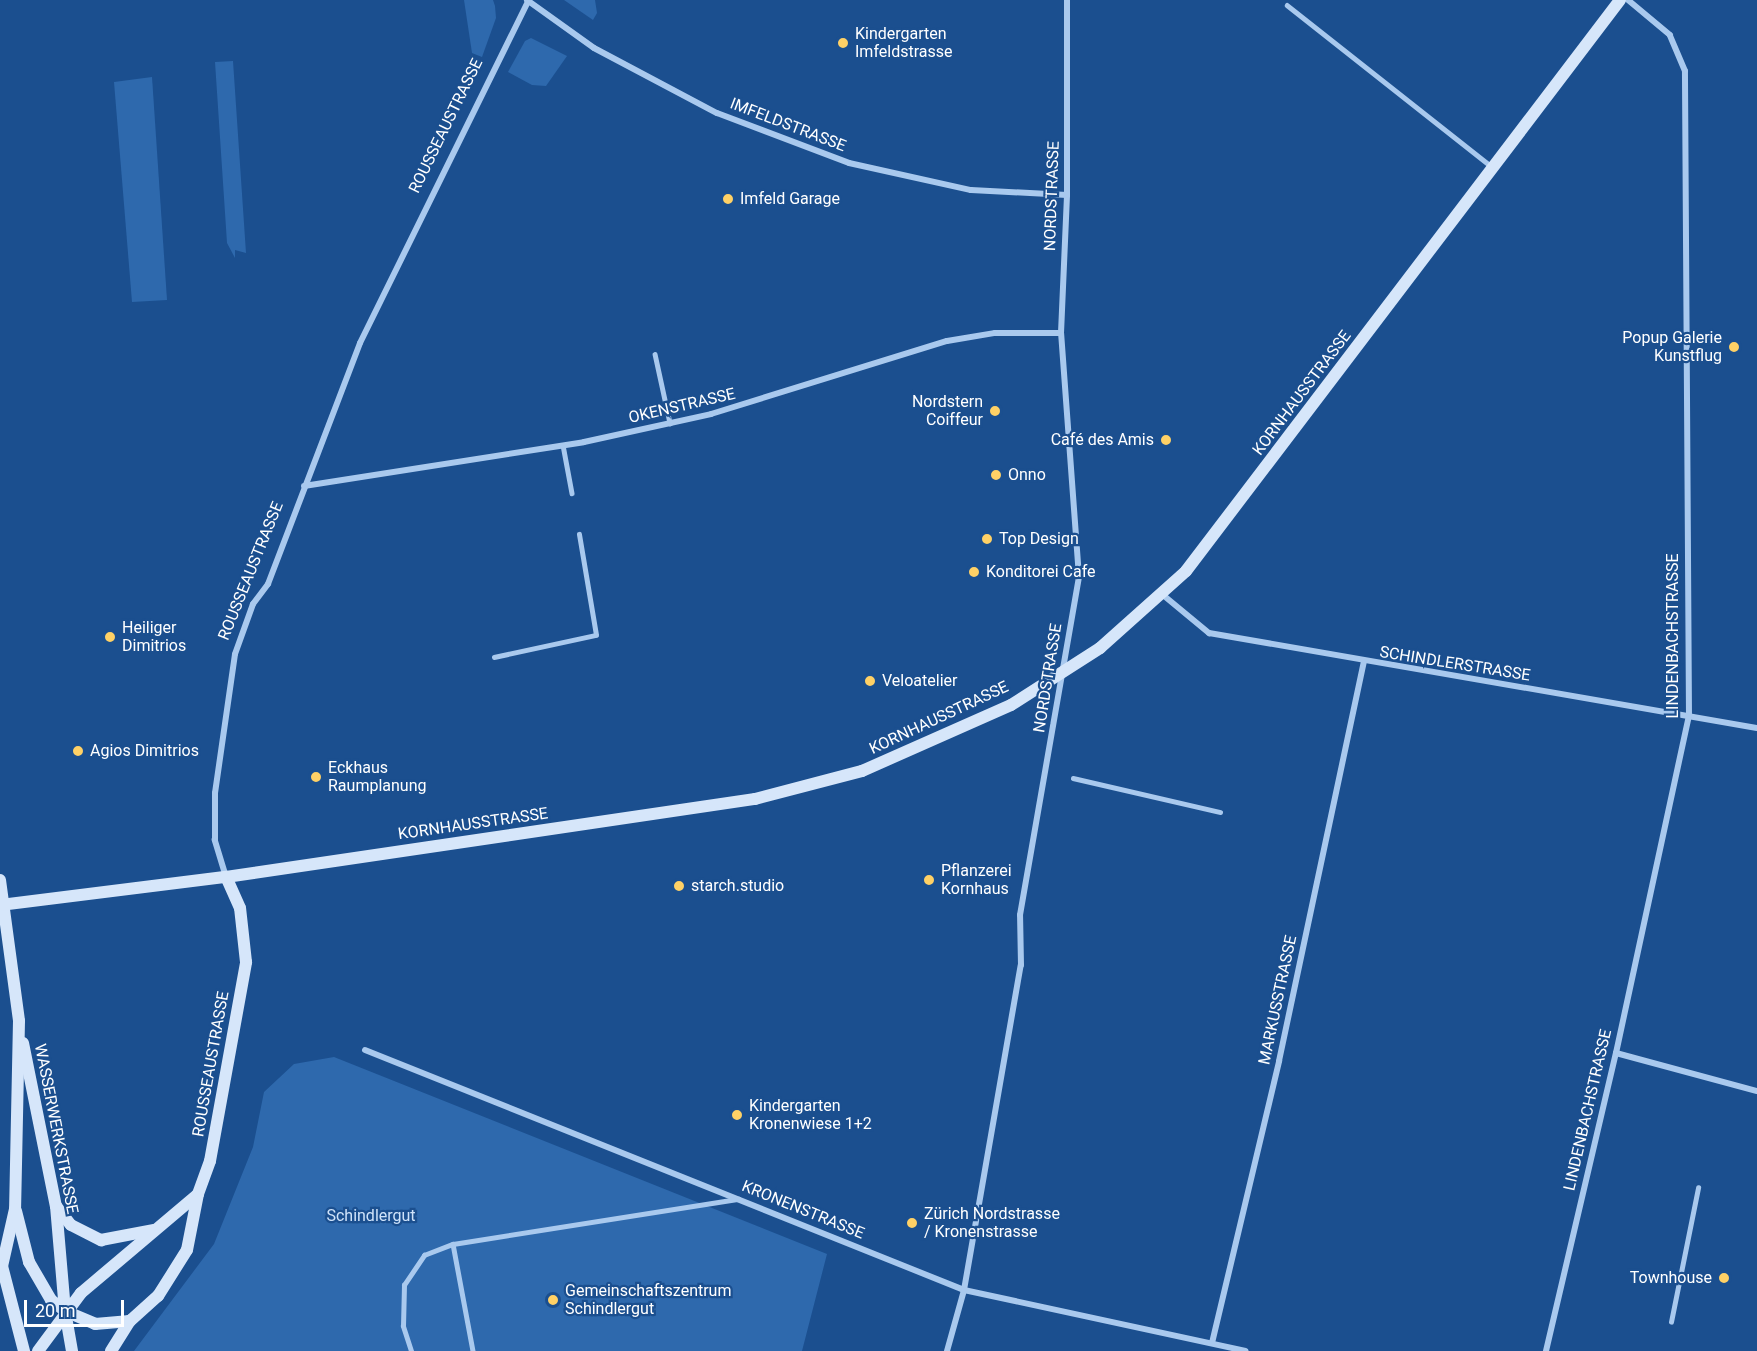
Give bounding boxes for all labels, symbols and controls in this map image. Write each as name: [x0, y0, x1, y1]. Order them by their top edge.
place label: Kindergarten Imfeldstrasse: [855, 24, 952, 62]
marker: Kindergarten Imfeldstrasse: [836, 36, 850, 50]
street label: ROUSSEAUSTRASSE: [405, 56, 487, 196]
street label: IMFELDSTRASSE: [727, 94, 849, 156]
street label: NORDSTRASSE: [1040, 141, 1064, 251]
place label: Imfeld Garage: [740, 189, 840, 209]
marker: Imfeld Garage: [721, 192, 735, 206]
street label: KORNHAUSSTRASSE: [1249, 327, 1355, 459]
place label: Popup Galerie Kunstflug: [1622, 328, 1722, 366]
marker: Popup Galerie Kunstflug: [1727, 340, 1741, 354]
street label: OKENSTRASSE: [627, 384, 737, 428]
place label: Nordstern Coiffeur: [912, 392, 983, 430]
marker: Nordstern Coiffeur: [988, 404, 1002, 418]
place label: Café des Amis: [1051, 430, 1154, 450]
marker: Café des Amis: [1159, 433, 1173, 447]
place label: Onno: [1008, 465, 1046, 485]
marker: Onno: [989, 468, 1003, 482]
street label: ROUSSEAUSTRASSE: [214, 499, 288, 643]
place label: Top Design: [999, 529, 1079, 549]
marker: Top Design: [980, 532, 994, 546]
street label: LINDENBACHSTRASSE: [1663, 554, 1683, 718]
place label: Konditorei Cafe: [986, 562, 1096, 582]
marker: Konditorei Cafe: [967, 565, 981, 579]
place label: Heiliger Dimitrios: [122, 618, 186, 656]
street label: NORDSTRASSE: [1030, 622, 1066, 734]
marker: Heiliger Dimitrios: [103, 630, 117, 644]
street label: SCHINDLERSTRASSE: [1378, 643, 1532, 685]
place label: Veloatelier: [882, 671, 957, 691]
marker: Veloatelier: [863, 674, 877, 688]
street label: KORNHAUSSTRASSE: [866, 677, 1012, 759]
place label: Agios Dimitrios: [90, 741, 199, 761]
marker: Agios Dimitrios: [71, 744, 85, 758]
place label: Eckhaus Raumplanung: [328, 758, 426, 796]
marker: Eckhaus Raumplanung: [309, 770, 323, 784]
street label: KORNHAUSSTRASSE: [397, 804, 549, 844]
place label: Pflanzerei Kornhaus: [941, 861, 1012, 899]
marker: Pflanzerei Kornhaus: [922, 873, 936, 887]
place label: starch.studio: [691, 876, 784, 896]
marker: starch.studio: [672, 879, 686, 893]
street label: MARKUSSTRASSE: [1255, 934, 1301, 1066]
street label: ROUSSEAUSTRASSE: [189, 990, 233, 1138]
street label: LINDENBACHSTRASSE: [1560, 1027, 1616, 1193]
street label: WASSERWERKSTRASSE: [30, 1042, 82, 1216]
place label: Kindergarten Kronenwiese 1+2: [749, 1096, 872, 1134]
marker: Kindergarten Kronenwiese 1+2: [730, 1108, 744, 1122]
street label: KRONENSTRASSE: [739, 1177, 867, 1243]
place label: Zürich Nordstrasse / Kronenstrasse: [924, 1204, 1060, 1242]
park label: Schindlergut: [326, 1206, 416, 1226]
marker: Zürich Nordstrasse / Kronenstrasse: [905, 1216, 919, 1230]
place label: Townhouse: [1630, 1268, 1712, 1288]
marker: Townhouse: [1717, 1271, 1731, 1285]
place label: Gemeinschaftszentrum Schindlergut: [565, 1281, 731, 1319]
scale bar: [27, 1288, 128, 1326]
marker: Gemeinschaftszentrum Schindlergut: [546, 1293, 560, 1307]
text: 20 m: [35, 1300, 75, 1321]

